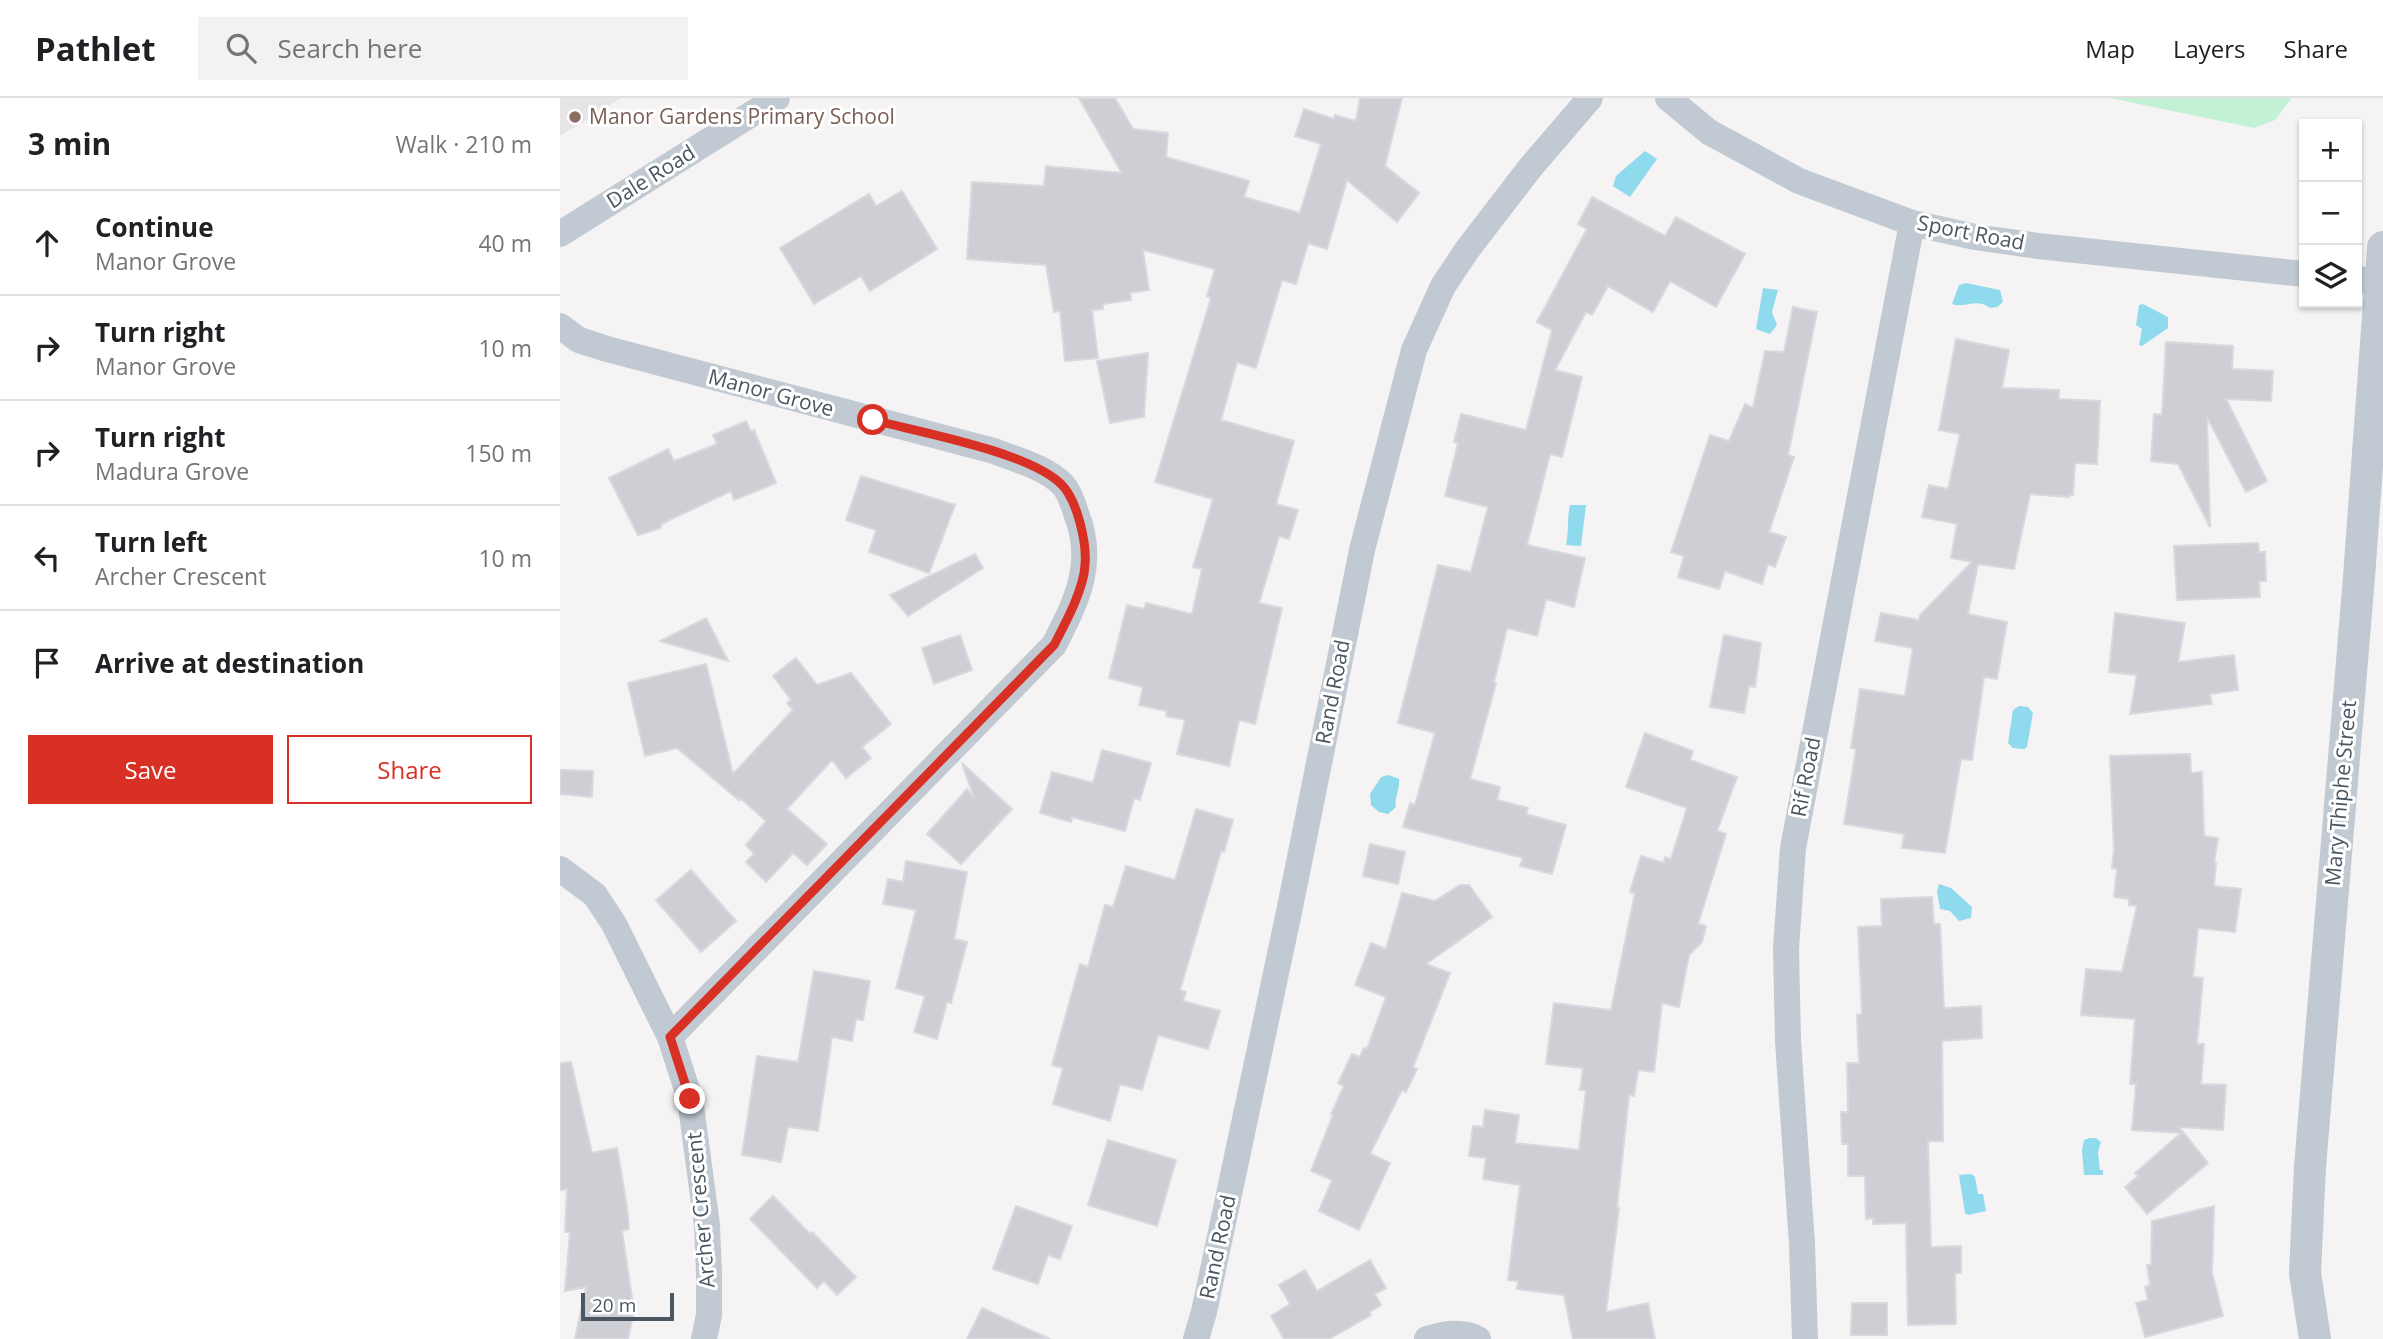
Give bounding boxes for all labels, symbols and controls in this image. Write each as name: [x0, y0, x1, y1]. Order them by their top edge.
search box: [198, 17, 688, 80]
text: Pathlet: [35, 26, 156, 71]
icon: search: [222, 29, 260, 67]
text: Search here: [278, 30, 422, 66]
text: Map: [2085, 32, 2135, 65]
text: Layers: [2173, 32, 2246, 65]
text: Share: [2284, 32, 2348, 65]
place label: Manor Gardens Primary School: [589, 102, 895, 130]
marker: Manor Gardens Primary School: [567, 109, 583, 125]
map controls: [2299, 119, 2362, 308]
button: +: [2299, 119, 2362, 182]
text: 3 min: [28, 123, 111, 164]
text: Walk · 210 m: [395, 128, 532, 160]
street label: Dale Road: [601, 138, 700, 214]
button: −: [2299, 182, 2362, 245]
street label: Sport Road: [1915, 208, 2027, 256]
text: Continue: [95, 209, 214, 245]
icon: ahead: [28, 224, 66, 262]
text: 40 m: [478, 227, 532, 259]
text: Manor Grove: [95, 245, 236, 277]
button: layers: [2299, 245, 2362, 308]
text: Turn right: [95, 314, 226, 350]
icon: right: [28, 329, 66, 367]
text: 10 m: [478, 332, 532, 364]
text: Manor Grove: [95, 350, 236, 382]
street label: Manor Grove: [705, 362, 837, 422]
route start: [857, 404, 888, 435]
text: Turn right: [95, 419, 226, 455]
icon: right: [28, 434, 66, 472]
text: 150 m: [465, 437, 532, 469]
text: Madura Grove: [95, 455, 249, 487]
text: Turn left: [95, 524, 207, 560]
icon: left: [28, 539, 66, 577]
text: 10 m: [478, 542, 532, 574]
text: Archer Crescent: [95, 560, 266, 592]
street label: Rand Road: [1308, 637, 1356, 746]
icon: arrive: [28, 644, 66, 682]
text: Arrive at destination: [95, 645, 364, 681]
street label: Mary Thiphe Street: [2318, 699, 2362, 887]
street label: Rif Road: [1784, 734, 1826, 819]
button: Save: [28, 735, 273, 804]
button: Share: [287, 735, 532, 804]
route end: [674, 1083, 705, 1114]
street label: Archer Crescent: [679, 1131, 721, 1289]
street label: Rand Road: [1192, 1192, 1242, 1302]
scale bar: [581, 1290, 674, 1322]
text: 20 m: [592, 1292, 636, 1318]

